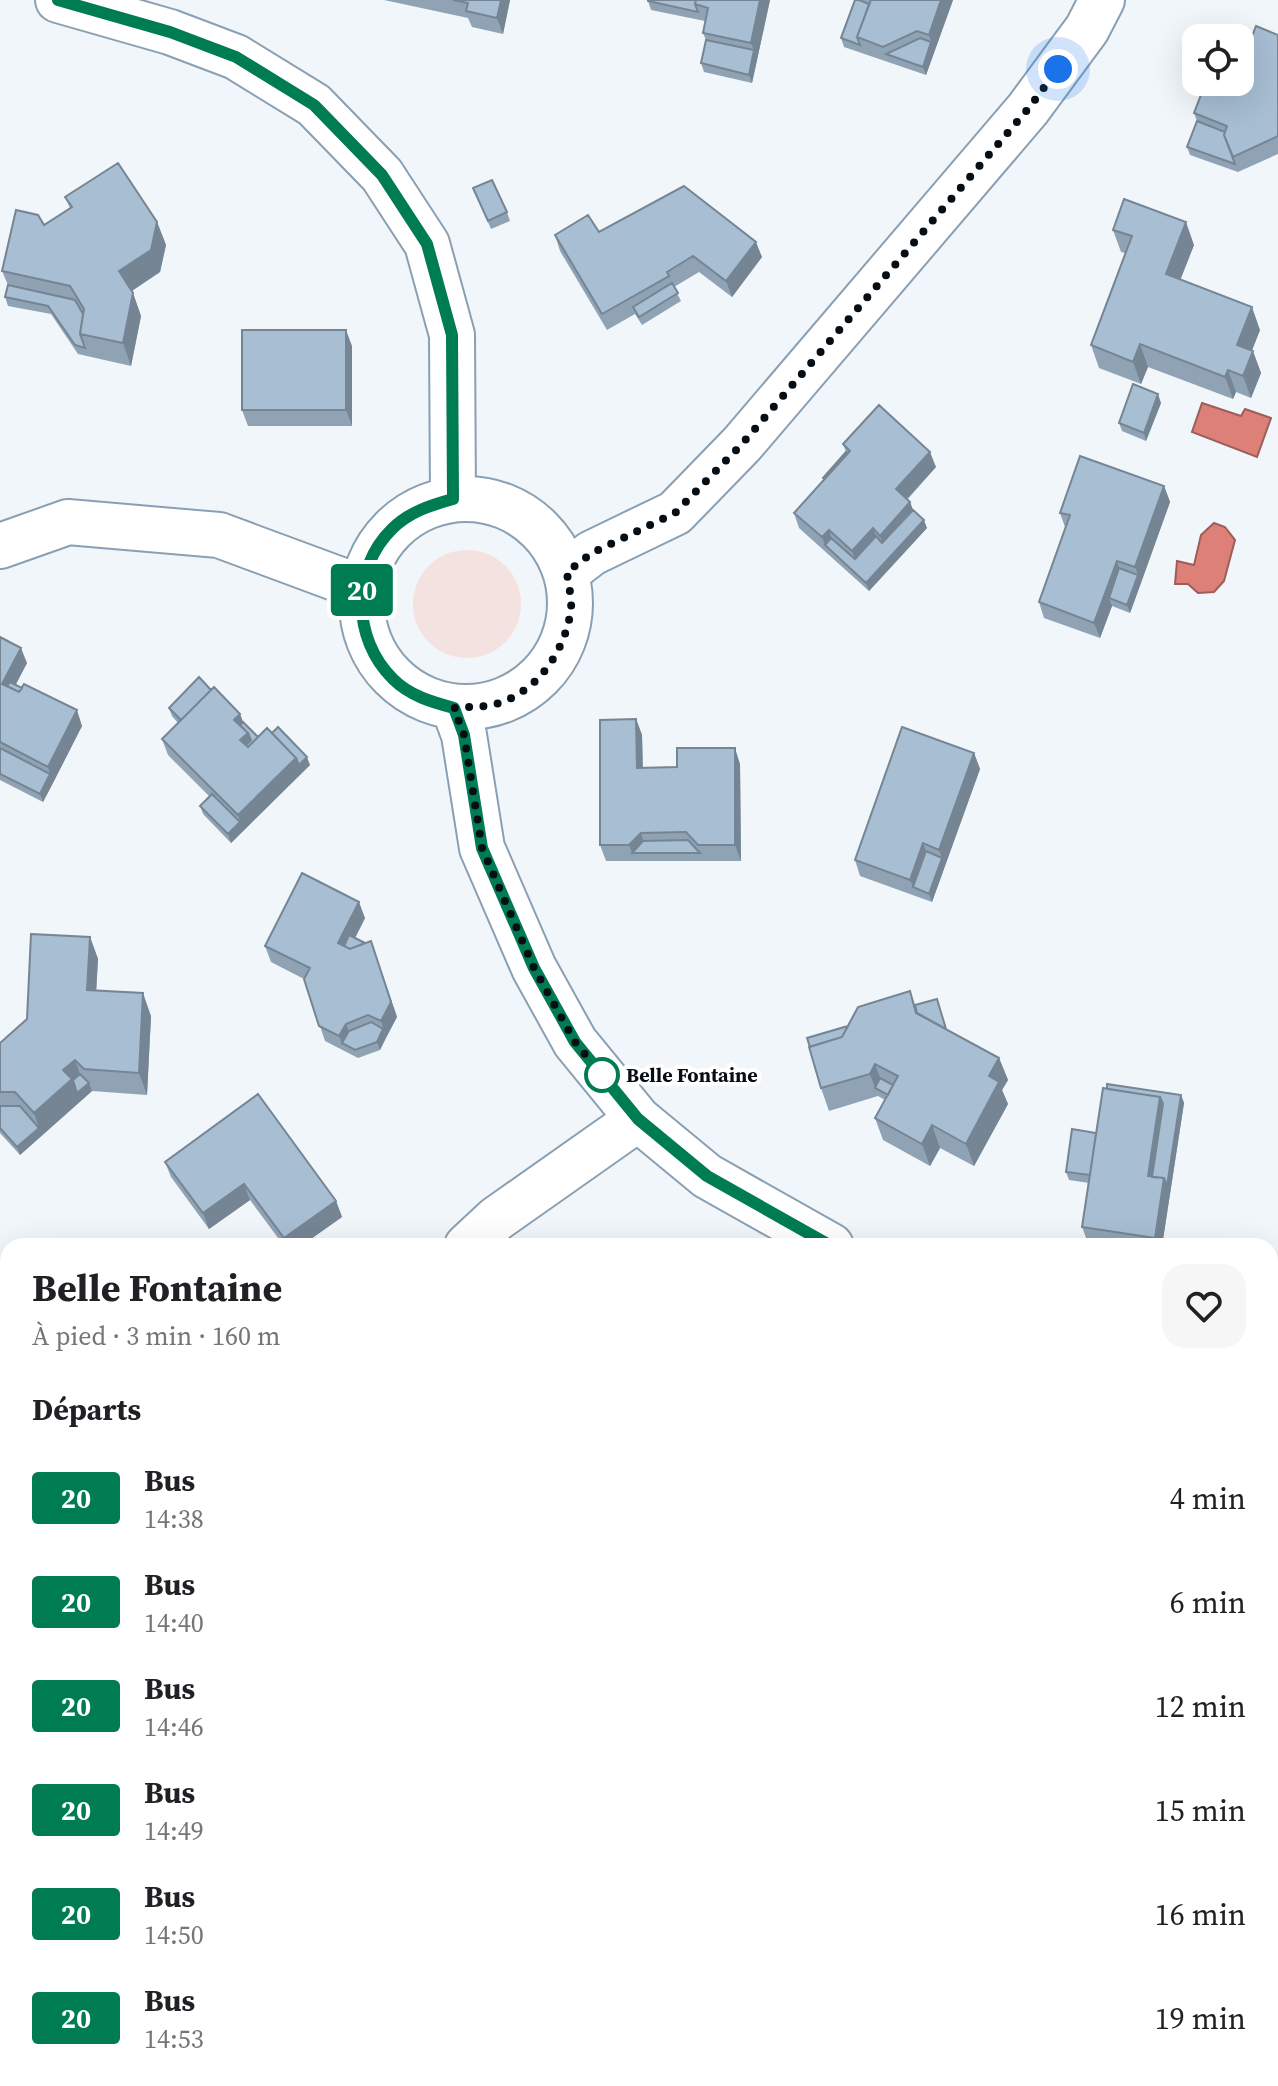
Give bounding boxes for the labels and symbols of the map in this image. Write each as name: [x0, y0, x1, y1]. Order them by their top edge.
your location: [1038, 49, 1078, 89]
line badge: 20: [326, 564, 398, 616]
marker: Belle Fontaine: [585, 1058, 619, 1092]
place label: Belle Fontaine: [626, 1061, 758, 1089]

